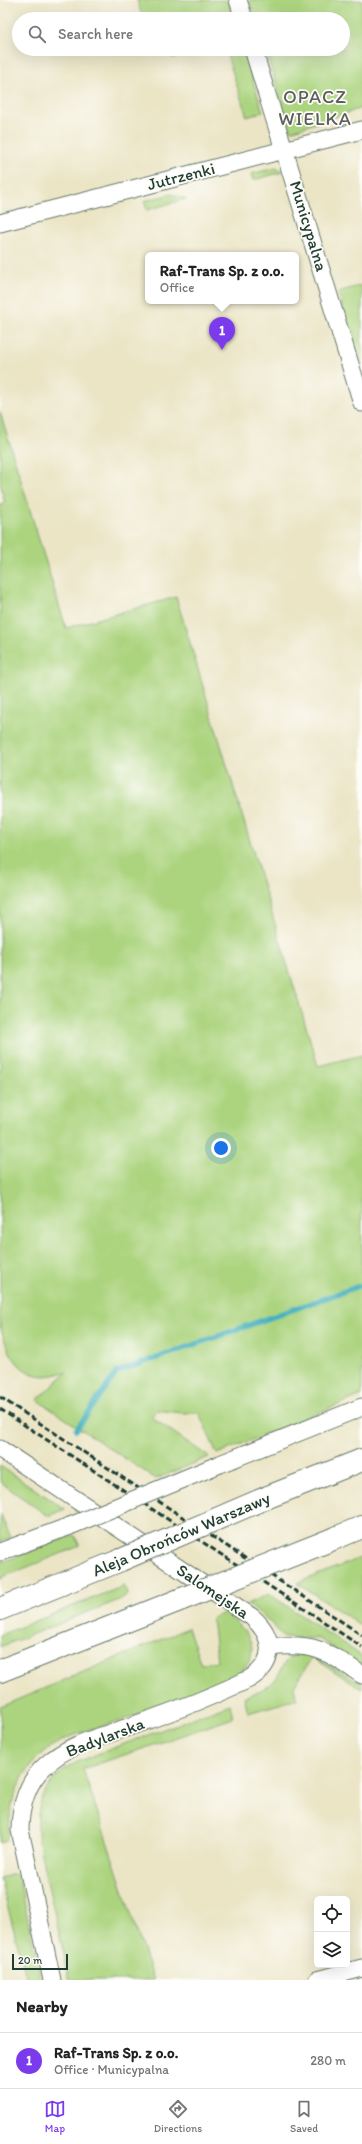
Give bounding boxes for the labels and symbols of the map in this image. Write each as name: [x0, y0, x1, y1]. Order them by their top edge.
district label: OPACZ WIELKA: [278, 85, 352, 130]
street label: Jutrzenki: [145, 158, 217, 194]
street label: Municypalna: [286, 178, 332, 274]
pin: 1: [209, 317, 235, 350]
your location: [211, 1138, 231, 1158]
street label: Aleja Obrońców Warszawy: [89, 1487, 273, 1581]
street label: Salomejska: [173, 1559, 253, 1623]
street label: Badylarska: [63, 1713, 147, 1761]
scale bar: [12, 1952, 68, 1971]

